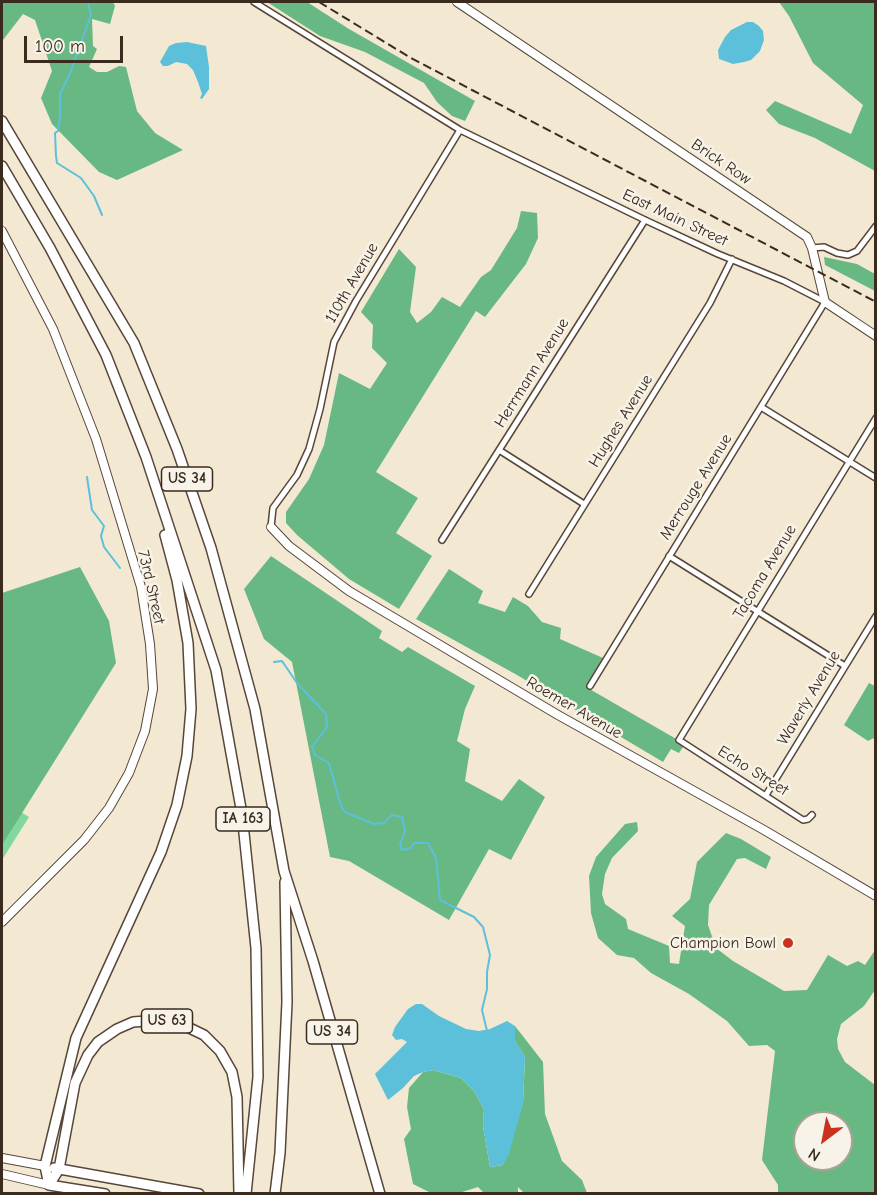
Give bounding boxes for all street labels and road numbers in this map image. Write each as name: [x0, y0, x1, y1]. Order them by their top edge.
street label: Brick Row: [687, 135, 755, 189]
street label: East Main Street: [619, 185, 731, 251]
street label: 110th Avenue: [321, 239, 383, 327]
street label: Herrmann Avenue: [491, 315, 573, 431]
street label: Hughes Avenue: [585, 371, 657, 471]
street label: Merrouge Avenue: [656, 431, 736, 543]
road number: US 34: [162, 467, 213, 491]
street label: Tacoma Avenue: [729, 521, 801, 623]
street label: 73rd Street: [133, 548, 169, 626]
street label: Waverly Avenue: [773, 647, 845, 749]
street label: Roemer Avenue: [523, 673, 625, 743]
street label: Echo Street: [714, 742, 792, 800]
road number: IA 163: [216, 807, 270, 831]
road number: US 63: [142, 1009, 192, 1033]
road number: US 34: [306, 1020, 358, 1044]

